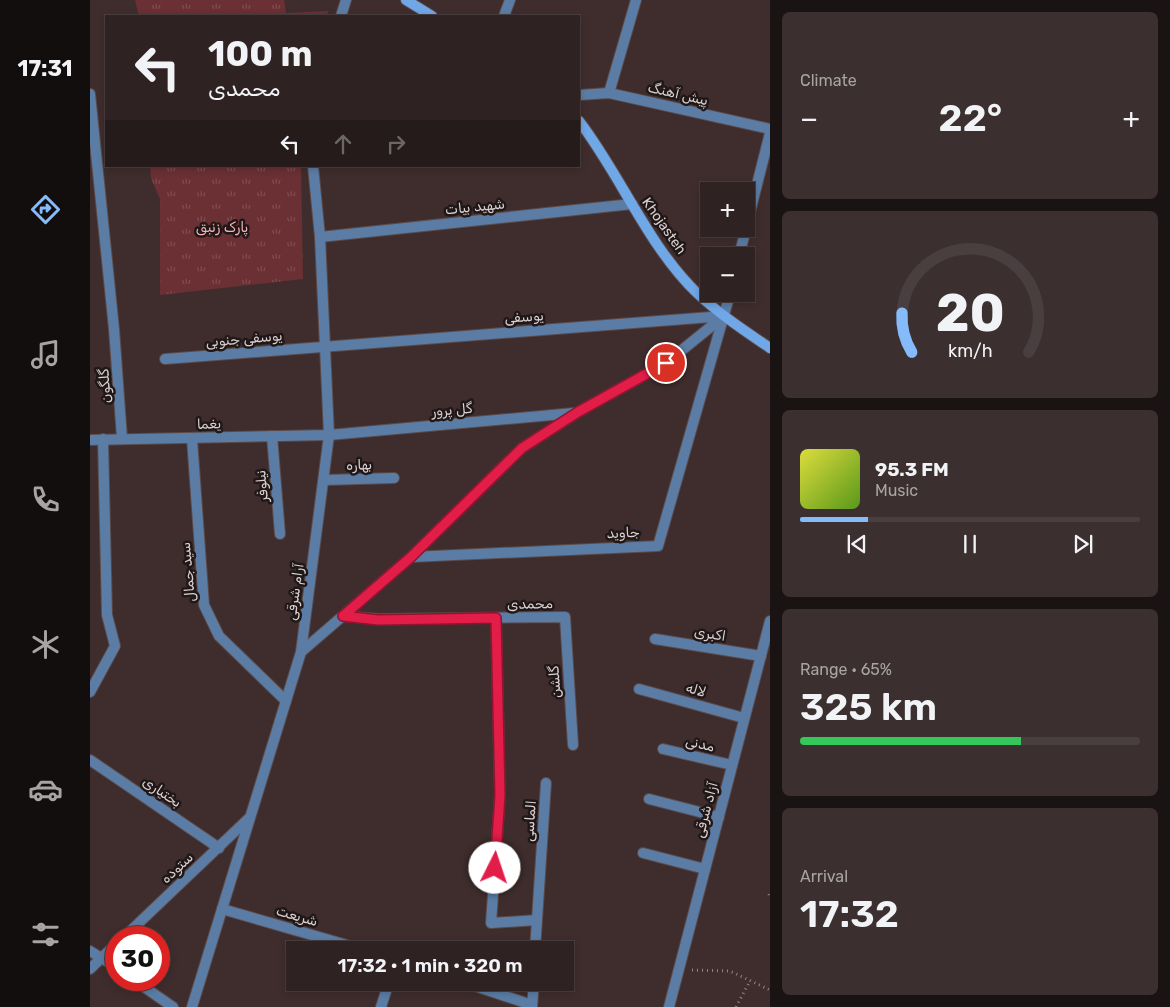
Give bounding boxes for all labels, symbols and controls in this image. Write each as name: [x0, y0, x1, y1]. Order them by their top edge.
text: 100 m: [208, 33, 313, 75]
icon: left: [125, 35, 190, 100]
text: 17:31: [17, 55, 73, 82]
text: Climate: [800, 71, 857, 90]
text: محمدی: [208, 75, 280, 102]
street label: پیش آهنگ: [646, 79, 710, 110]
text: 22°: [939, 95, 1002, 141]
text: −: [800, 102, 818, 135]
text: +: [1123, 102, 1140, 135]
icon: left: [276, 130, 304, 158]
icon: ahead: [329, 130, 357, 158]
icon: right: [382, 130, 410, 158]
map controls: [700, 182, 755, 302]
button: +: [700, 182, 755, 237]
icon: directions: [28, 192, 63, 227]
street label: Khojasteh: [638, 194, 690, 258]
street label: شهید بیات: [444, 195, 506, 219]
park label: پارک زنبق: [196, 219, 248, 237]
button: −: [700, 247, 755, 302]
text: 20: [935, 282, 1005, 344]
street label: یوسفی: [504, 307, 544, 327]
street label: یوسفی جنوبی: [205, 327, 283, 351]
icon: music: [28, 337, 63, 372]
text: km/h: [948, 340, 992, 361]
pin: [645, 342, 687, 384]
icon: arrive: [652, 349, 680, 377]
street label: گلگون: [95, 367, 115, 404]
street label: گل پرور: [430, 400, 474, 421]
street label: یغما: [197, 415, 222, 433]
street label: بهاره: [346, 456, 372, 474]
text: 95.3 FM: [875, 458, 949, 481]
street label: نیلوفر: [252, 469, 272, 504]
text: Music: [875, 481, 918, 500]
icon: phone: [28, 482, 63, 517]
street label: جاوید: [606, 524, 640, 542]
icon: previous: [843, 530, 871, 558]
icon: pause: [956, 530, 984, 558]
icon: next: [1069, 530, 1097, 558]
street label: سید جمال: [177, 541, 199, 603]
street label: آرام شرقی: [283, 562, 308, 622]
street label: محمدی: [507, 595, 553, 613]
street label: اکبری: [693, 623, 727, 645]
icon: climate: [28, 627, 63, 662]
text: Range · 65%: [800, 660, 892, 679]
street label: گلشن: [545, 665, 565, 699]
street label: لاله: [684, 679, 708, 701]
text: 325 km: [800, 684, 937, 730]
street label: مدنی: [684, 732, 716, 756]
icon: car: [28, 772, 63, 807]
street label: بختیاری: [139, 773, 185, 811]
street label: آزاد شرقی: [690, 780, 722, 840]
street label: الماسی: [520, 800, 540, 842]
position arrow: [468, 841, 520, 893]
street label: ستوده: [157, 849, 197, 887]
text: Arrival: [800, 867, 848, 886]
text: 17:32: [800, 891, 899, 937]
street label: شریعت: [274, 902, 320, 930]
icon: filters: [28, 917, 63, 952]
speed limit sign: 30: [105, 926, 170, 991]
text: 17:32 · 1 min · 320 m: [338, 954, 522, 977]

